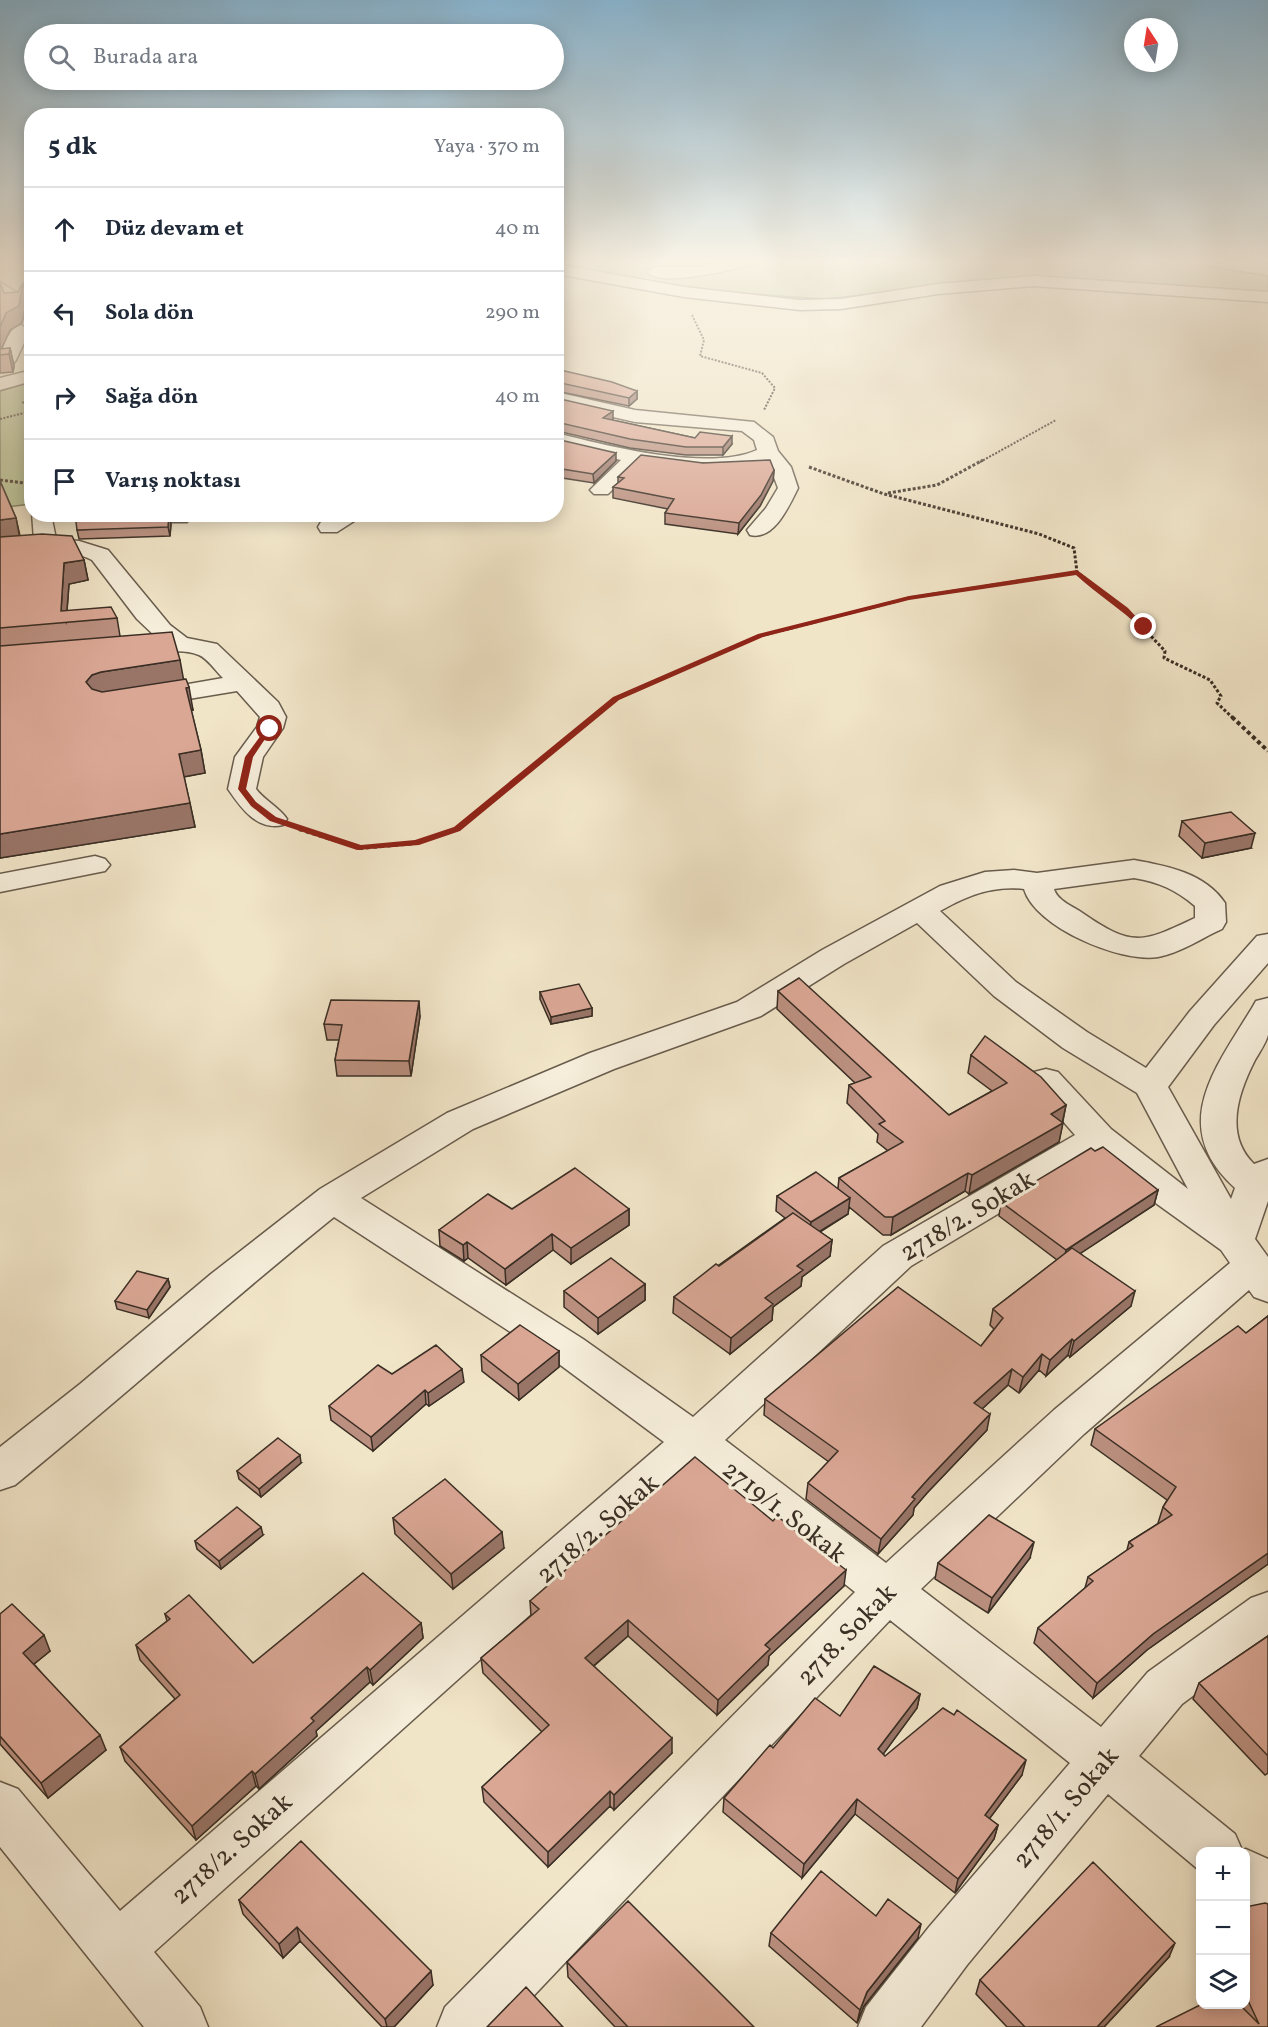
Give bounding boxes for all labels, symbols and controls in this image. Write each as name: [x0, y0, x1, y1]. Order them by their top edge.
north arrow: [1124, 18, 1178, 72]
search box: [24, 24, 564, 90]
icon: search: [45, 41, 78, 74]
text: Burada ara: [93, 42, 198, 73]
text: 5 dk: [48, 129, 97, 165]
text: Yaya · 370 m: [434, 133, 540, 161]
icon: ahead: [48, 213, 81, 246]
text: Düz devam et: [105, 214, 244, 245]
text: 40 m: [495, 215, 540, 243]
icon: left: [48, 297, 81, 330]
text: Sola dön: [105, 298, 194, 329]
text: 290 m: [485, 299, 540, 327]
icon: right: [48, 381, 81, 414]
text: Sağa dön: [105, 382, 198, 413]
text: 40 m: [495, 383, 540, 411]
icon: arrive: [48, 465, 81, 498]
text: Varış noktası: [105, 466, 241, 497]
route end: [1130, 613, 1156, 639]
route start: [256, 715, 282, 741]
street label: 2718/2. Sokak: [894, 1162, 1042, 1271]
street label: 2719/1. Sokak: [714, 1453, 854, 1573]
street label: 2718/2. Sokak: [529, 1466, 667, 1593]
street label: 2718. Sokak: [789, 1576, 905, 1695]
street label: 2718/1. Sokak: [1005, 1740, 1128, 1877]
street label: 2718/2. Sokak: [164, 1785, 301, 1914]
map controls: [1196, 1847, 1250, 2009]
button: +: [1196, 1847, 1250, 1901]
button: −: [1196, 1901, 1250, 1955]
button: layers: [1196, 1955, 1250, 2009]

